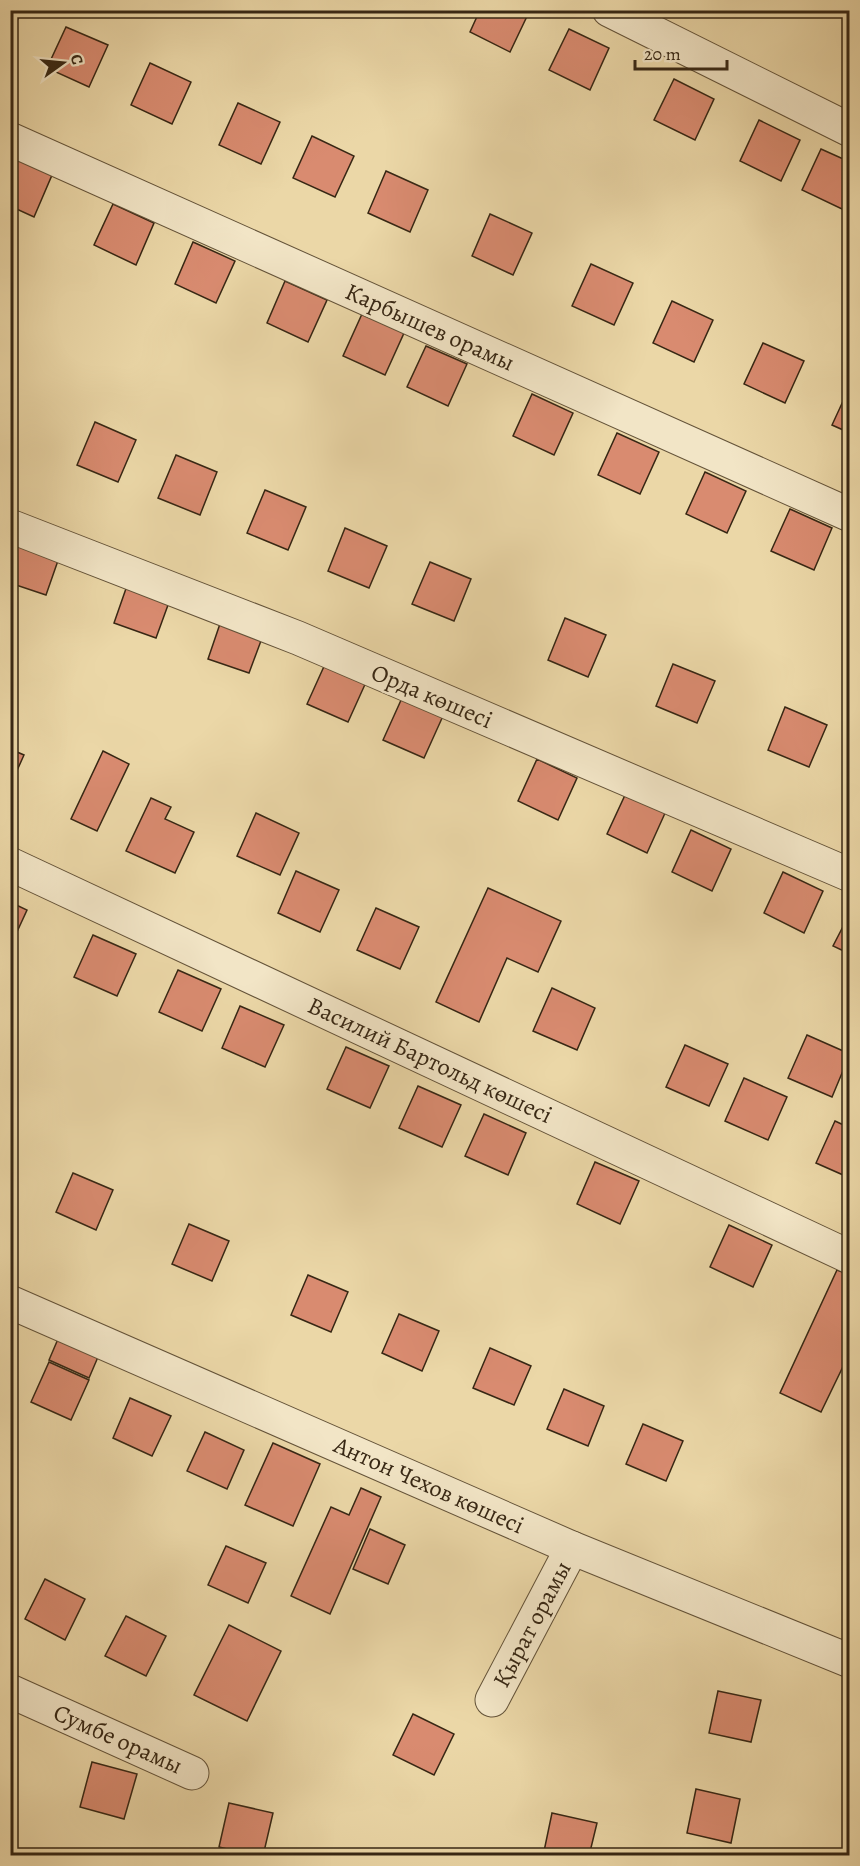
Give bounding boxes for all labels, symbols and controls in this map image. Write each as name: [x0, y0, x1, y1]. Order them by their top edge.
north arrow: [33, 33, 93, 93]
scale bar: [635, 33, 726, 71]
text: 20 m: [644, 42, 681, 66]
text: С: [65, 52, 88, 67]
street label: Карбышев орамы: [340, 275, 520, 379]
street label: Орда көшесі: [366, 656, 498, 736]
street label: Василий Бартольд көшесі: [303, 989, 557, 1131]
street label: Антон Чехов көшесі: [328, 1428, 529, 1541]
street label: Қырат орамы: [485, 1555, 579, 1693]
street label: Сумбе орамы: [48, 1696, 188, 1782]

